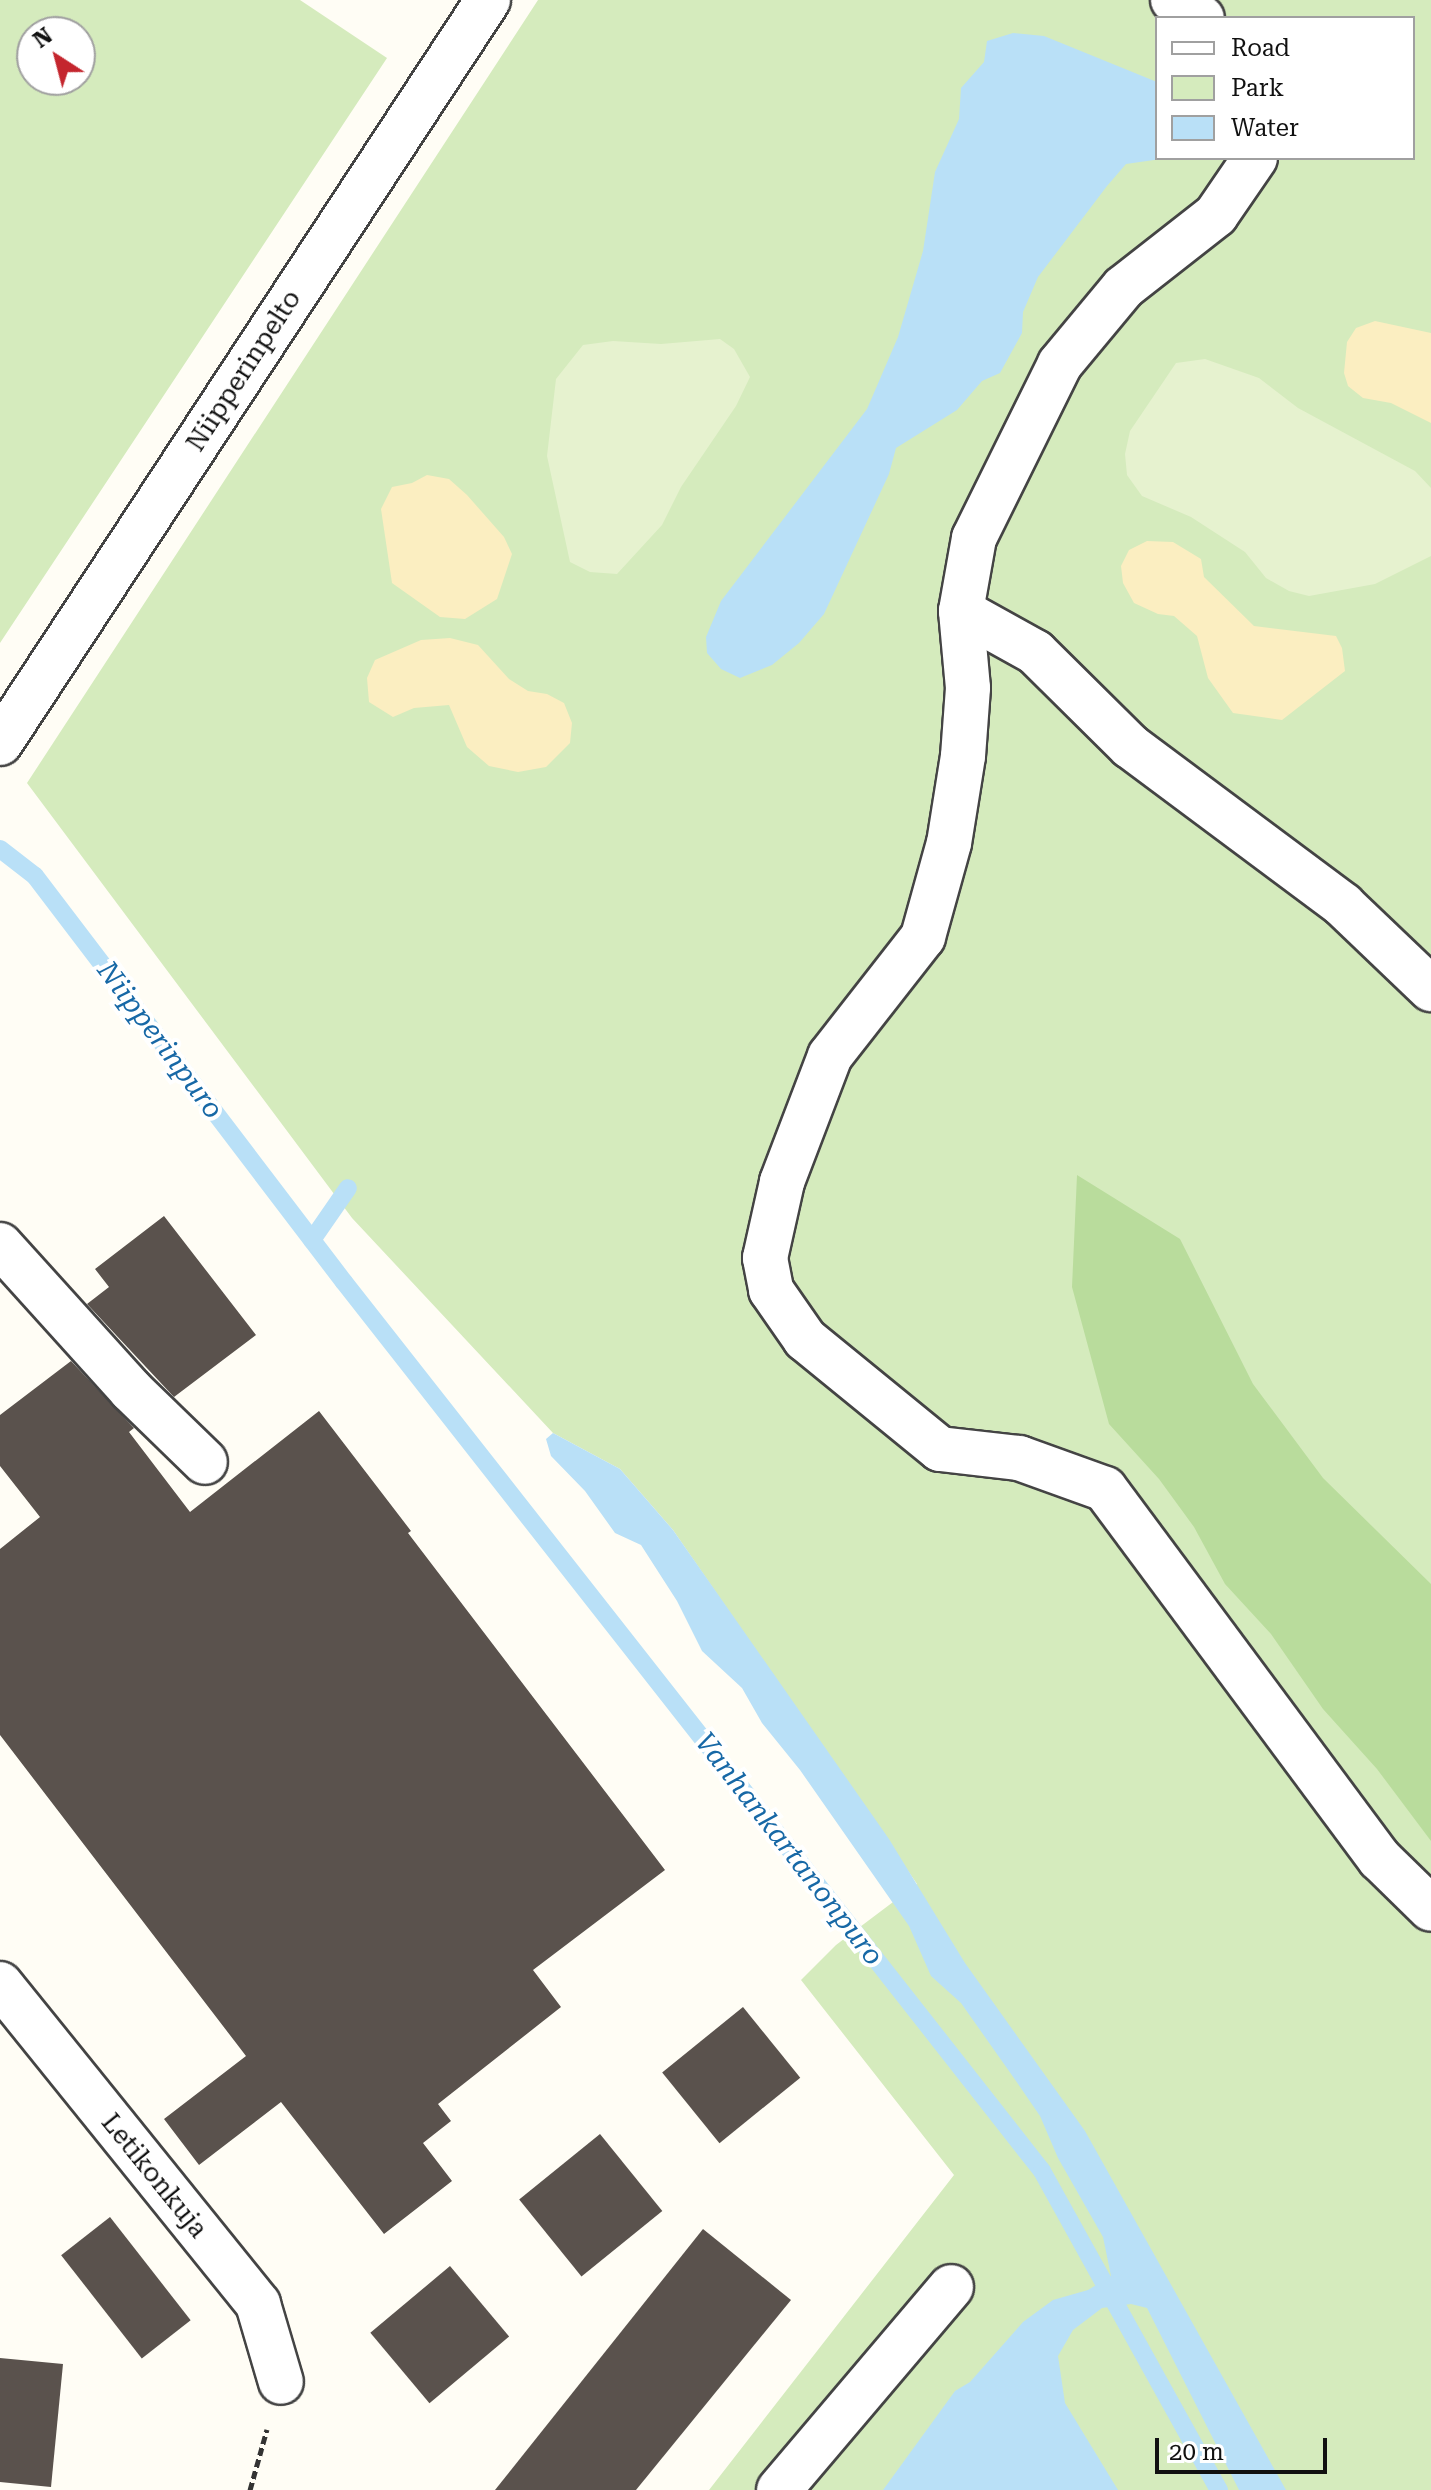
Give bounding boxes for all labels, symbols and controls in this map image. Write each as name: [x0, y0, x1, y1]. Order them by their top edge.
north arrow: [16, 16, 96, 96]
legend: [1155, 16, 1415, 160]
text: N: [29, 23, 57, 53]
text: Road: [1231, 34, 1290, 62]
text: Park: [1231, 74, 1284, 102]
text: Water: [1231, 114, 1299, 142]
street label: Niipperinpelto: [180, 285, 308, 457]
water label: Niipperinpuro: [90, 955, 230, 1125]
water label: Vanhankartanonpuro: [688, 1726, 890, 1972]
street label: Letikonkuja: [94, 2108, 214, 2244]
scale bar: [1159, 2422, 1331, 2472]
text: 20 m: [1169, 2438, 1224, 2466]

